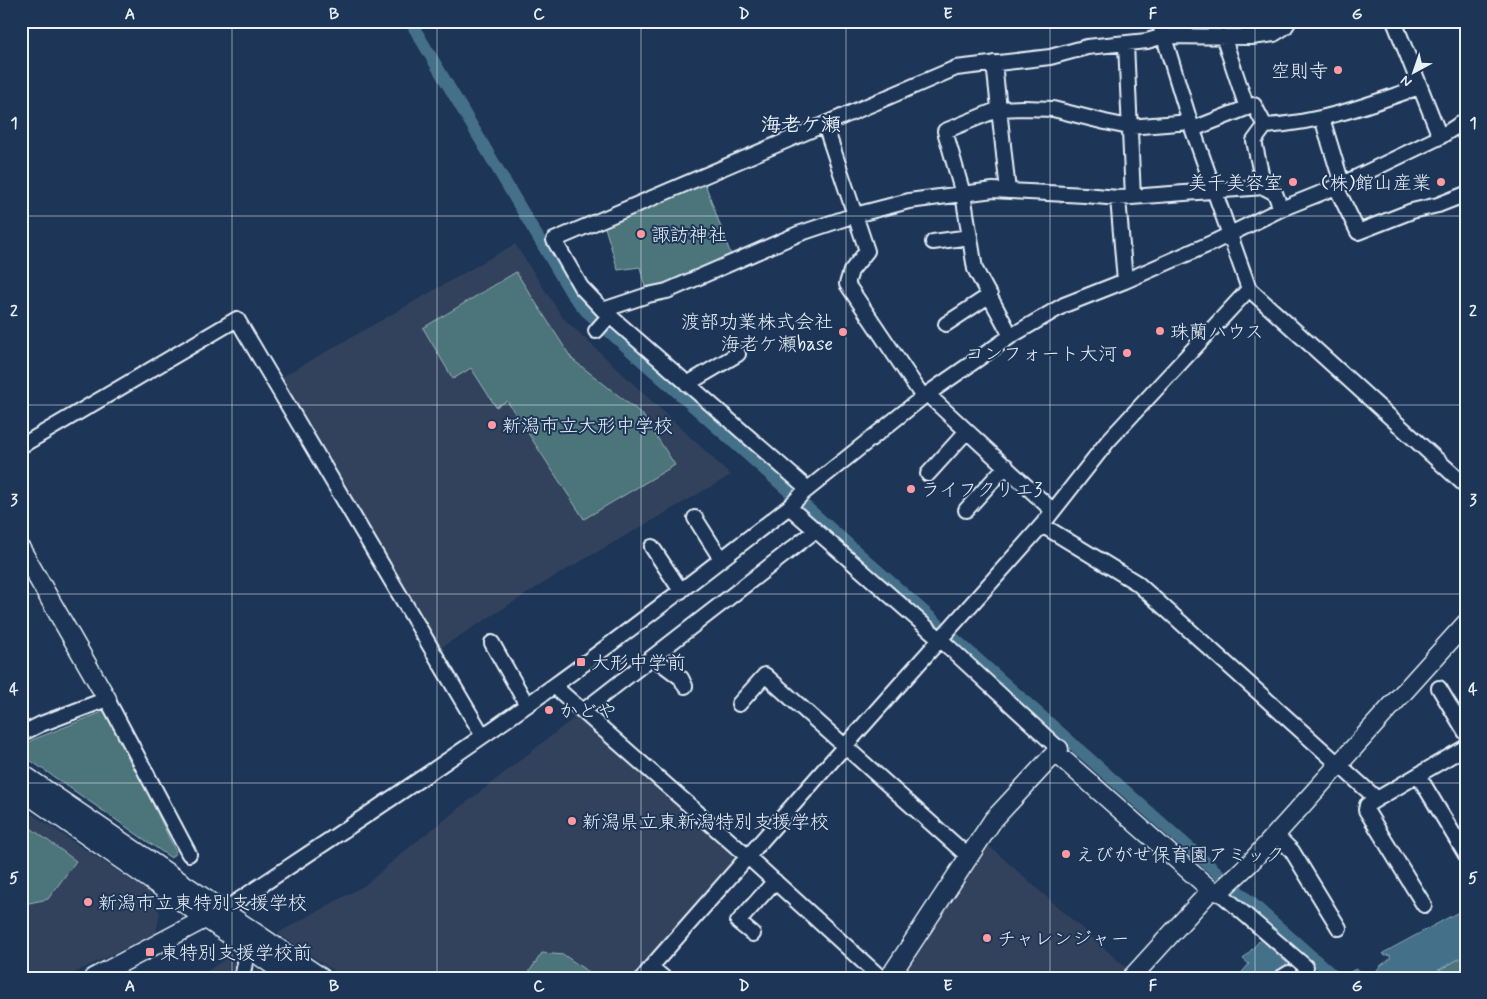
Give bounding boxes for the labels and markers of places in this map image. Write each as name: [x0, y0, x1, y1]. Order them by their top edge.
place label: 空則寺: [1271, 59, 1328, 84]
marker: 空則寺: [1332, 64, 1344, 76]
place label: 美千美容室: [1188, 171, 1283, 196]
place label: (株)館山産業: [1321, 171, 1431, 196]
marker: 美千美容室: [1287, 176, 1299, 188]
marker: (株)館山産業: [1435, 176, 1447, 188]
place label: 諏訪神社: [651, 223, 727, 248]
marker: 諏訪神社: [635, 228, 647, 240]
place label: 渡部功業株式会社 海老ケ瀬base: [681, 310, 833, 357]
place label: 珠蘭ハウス: [1170, 320, 1264, 345]
marker: 珠蘭ハウス: [1154, 325, 1166, 337]
marker: 渡部功業株式会社 海老ケ瀬base: [837, 326, 849, 338]
place label: コンフォート大河: [965, 342, 1117, 367]
marker: コンフォート大河: [1121, 347, 1133, 359]
place label: 新潟市立大形中学校: [502, 414, 673, 439]
marker: 新潟市立大形中学校: [486, 419, 498, 431]
place label: ライフクリエ3: [921, 478, 1043, 503]
marker: ライフクリエ3: [905, 483, 917, 495]
place label: 大形中学前: [591, 651, 686, 676]
marker: 大形中学前: [575, 656, 587, 668]
place label: かどや: [559, 699, 617, 724]
marker: かどや: [543, 704, 555, 716]
place label: 新潟県立東新潟特別支援学校: [582, 810, 829, 835]
marker: 新潟県立東新潟特別支援学校: [566, 815, 578, 827]
place label: えびがせ保育園アミック: [1076, 843, 1285, 868]
marker: えびがせ保育園アミック: [1060, 848, 1072, 860]
place label: 新潟市立東特別支援学校: [98, 891, 307, 916]
marker: 新潟市立東特別支援学校: [82, 896, 94, 908]
place label: チャレンジャー: [997, 927, 1130, 952]
marker: チャレンジャー: [981, 932, 993, 944]
place label: 東特別支援学校前: [160, 941, 312, 966]
marker: 東特別支援学校前: [144, 946, 156, 958]

